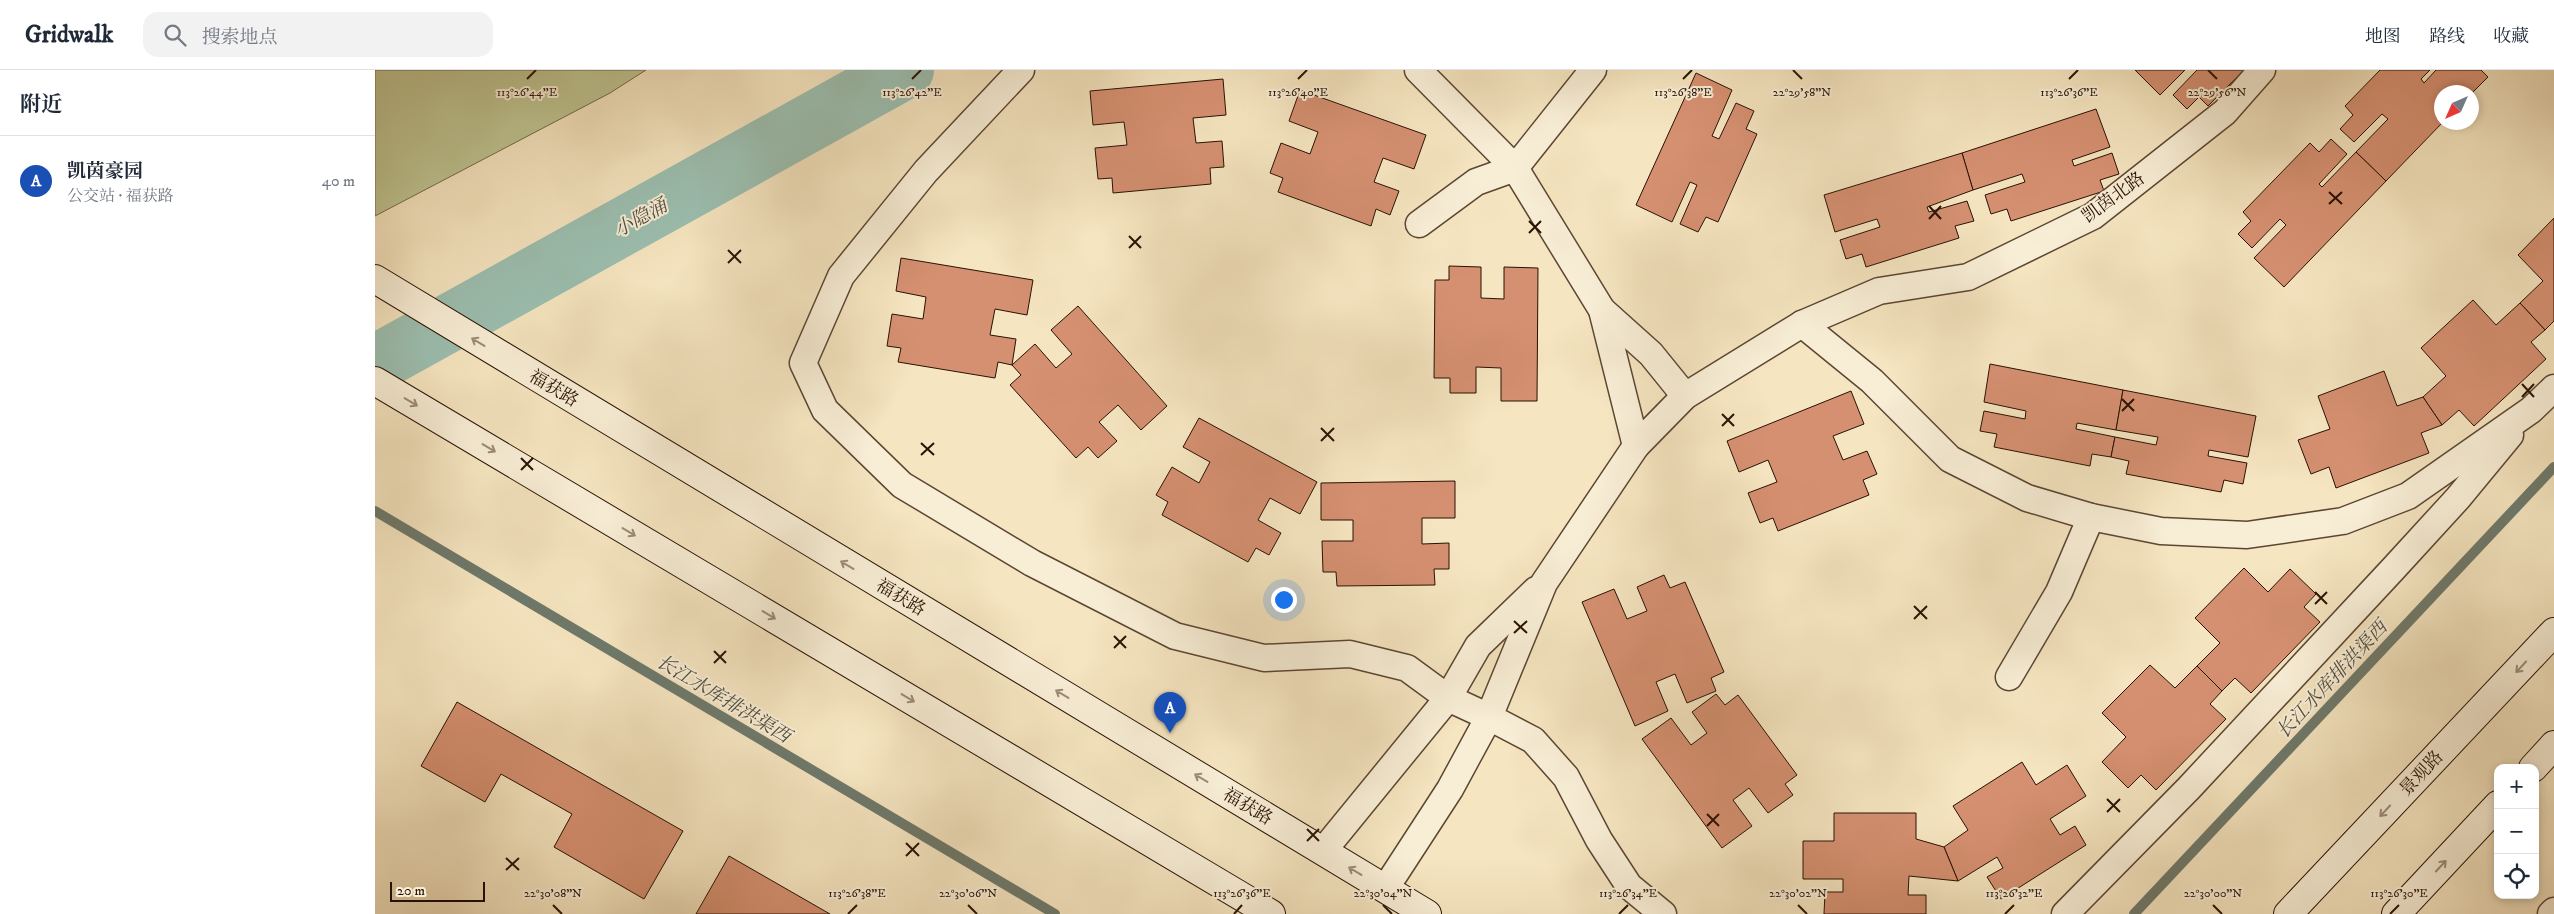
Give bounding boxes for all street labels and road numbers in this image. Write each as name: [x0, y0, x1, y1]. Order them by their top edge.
street label: 凯茵北路: [2078, 168, 2149, 228]
street label: 福获路: [525, 366, 582, 412]
street label: 福获路: [872, 575, 929, 621]
street label: 景观路: [2395, 746, 2448, 801]
street label: 福获路: [1219, 784, 1276, 830]

